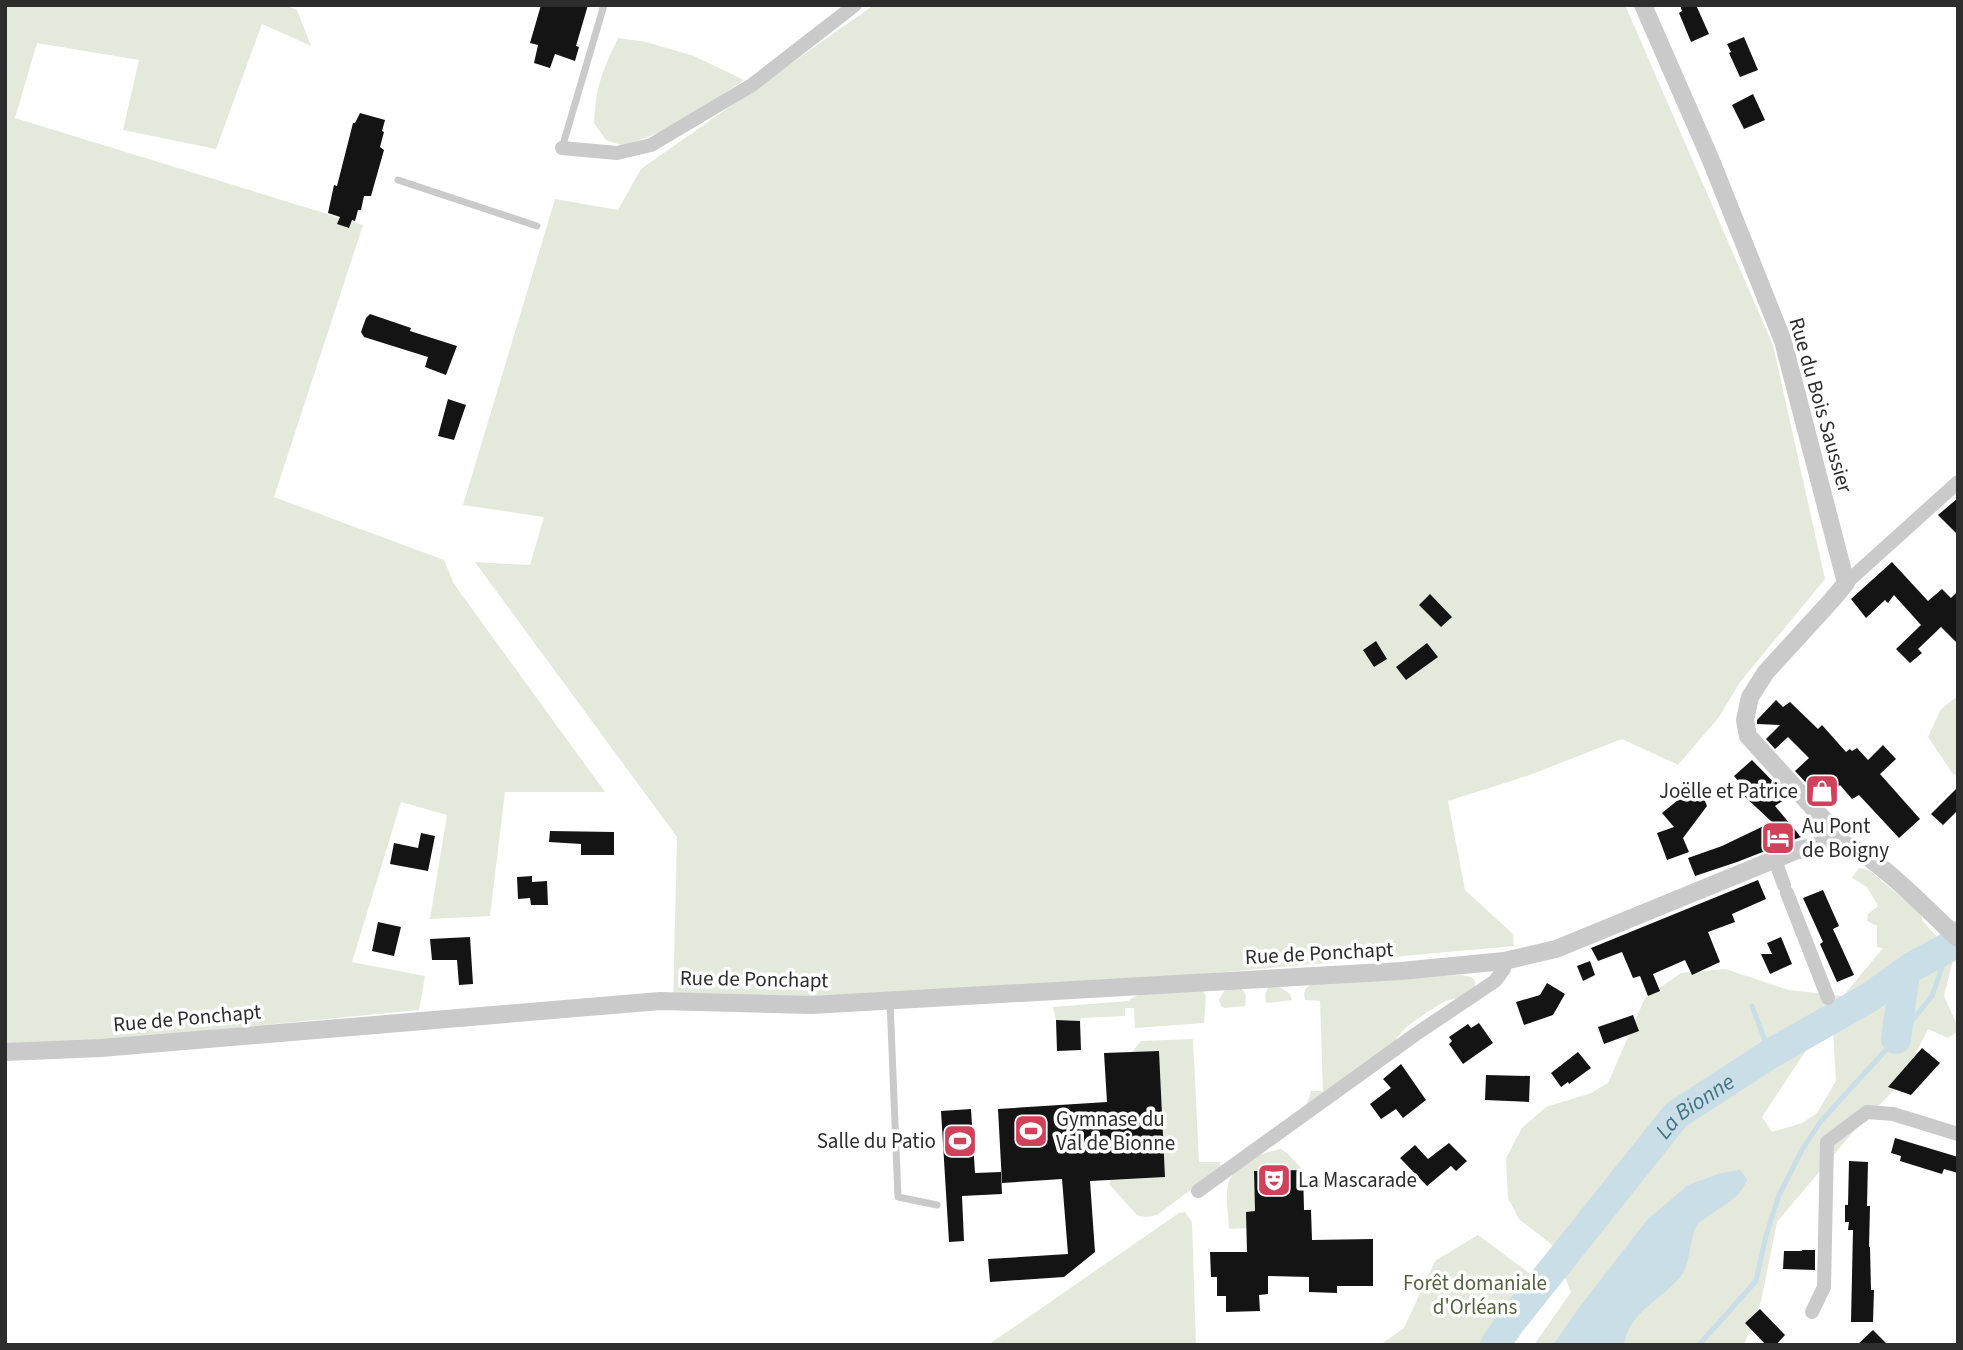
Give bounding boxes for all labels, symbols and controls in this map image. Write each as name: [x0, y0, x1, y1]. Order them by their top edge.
street label: Rue du Bois Saussier: [1782, 314, 1861, 497]
shop icon: Joëlle et Patrice: [1803, 772, 1841, 810]
place label: Joëlle et Patrice: [1659, 776, 1798, 806]
place label: Au Pont de Boigny: [1802, 811, 1889, 865]
hotel icon: Au Pont de Boigny: [1759, 819, 1797, 857]
street label: Rue de Ponchapt: [1244, 934, 1394, 972]
street label: Rue de Ponchapt: [679, 963, 829, 995]
street label: Rue de Ponchapt: [112, 997, 262, 1039]
water label: La Bionne: [1647, 1065, 1741, 1146]
place label: Gymnase du Val de Bionne: [1056, 1104, 1175, 1158]
sports icon: Gymnase du Val de Bionne: [1012, 1112, 1050, 1150]
sports icon: Salle du Patio: [941, 1122, 979, 1160]
place label: Salle du Patio: [817, 1126, 936, 1156]
theatre icon: La Mascarade: [1255, 1161, 1293, 1199]
place label: La Mascarade: [1298, 1165, 1417, 1195]
park label: Forêt domaniale d'Orléans: [1403, 1268, 1547, 1322]

